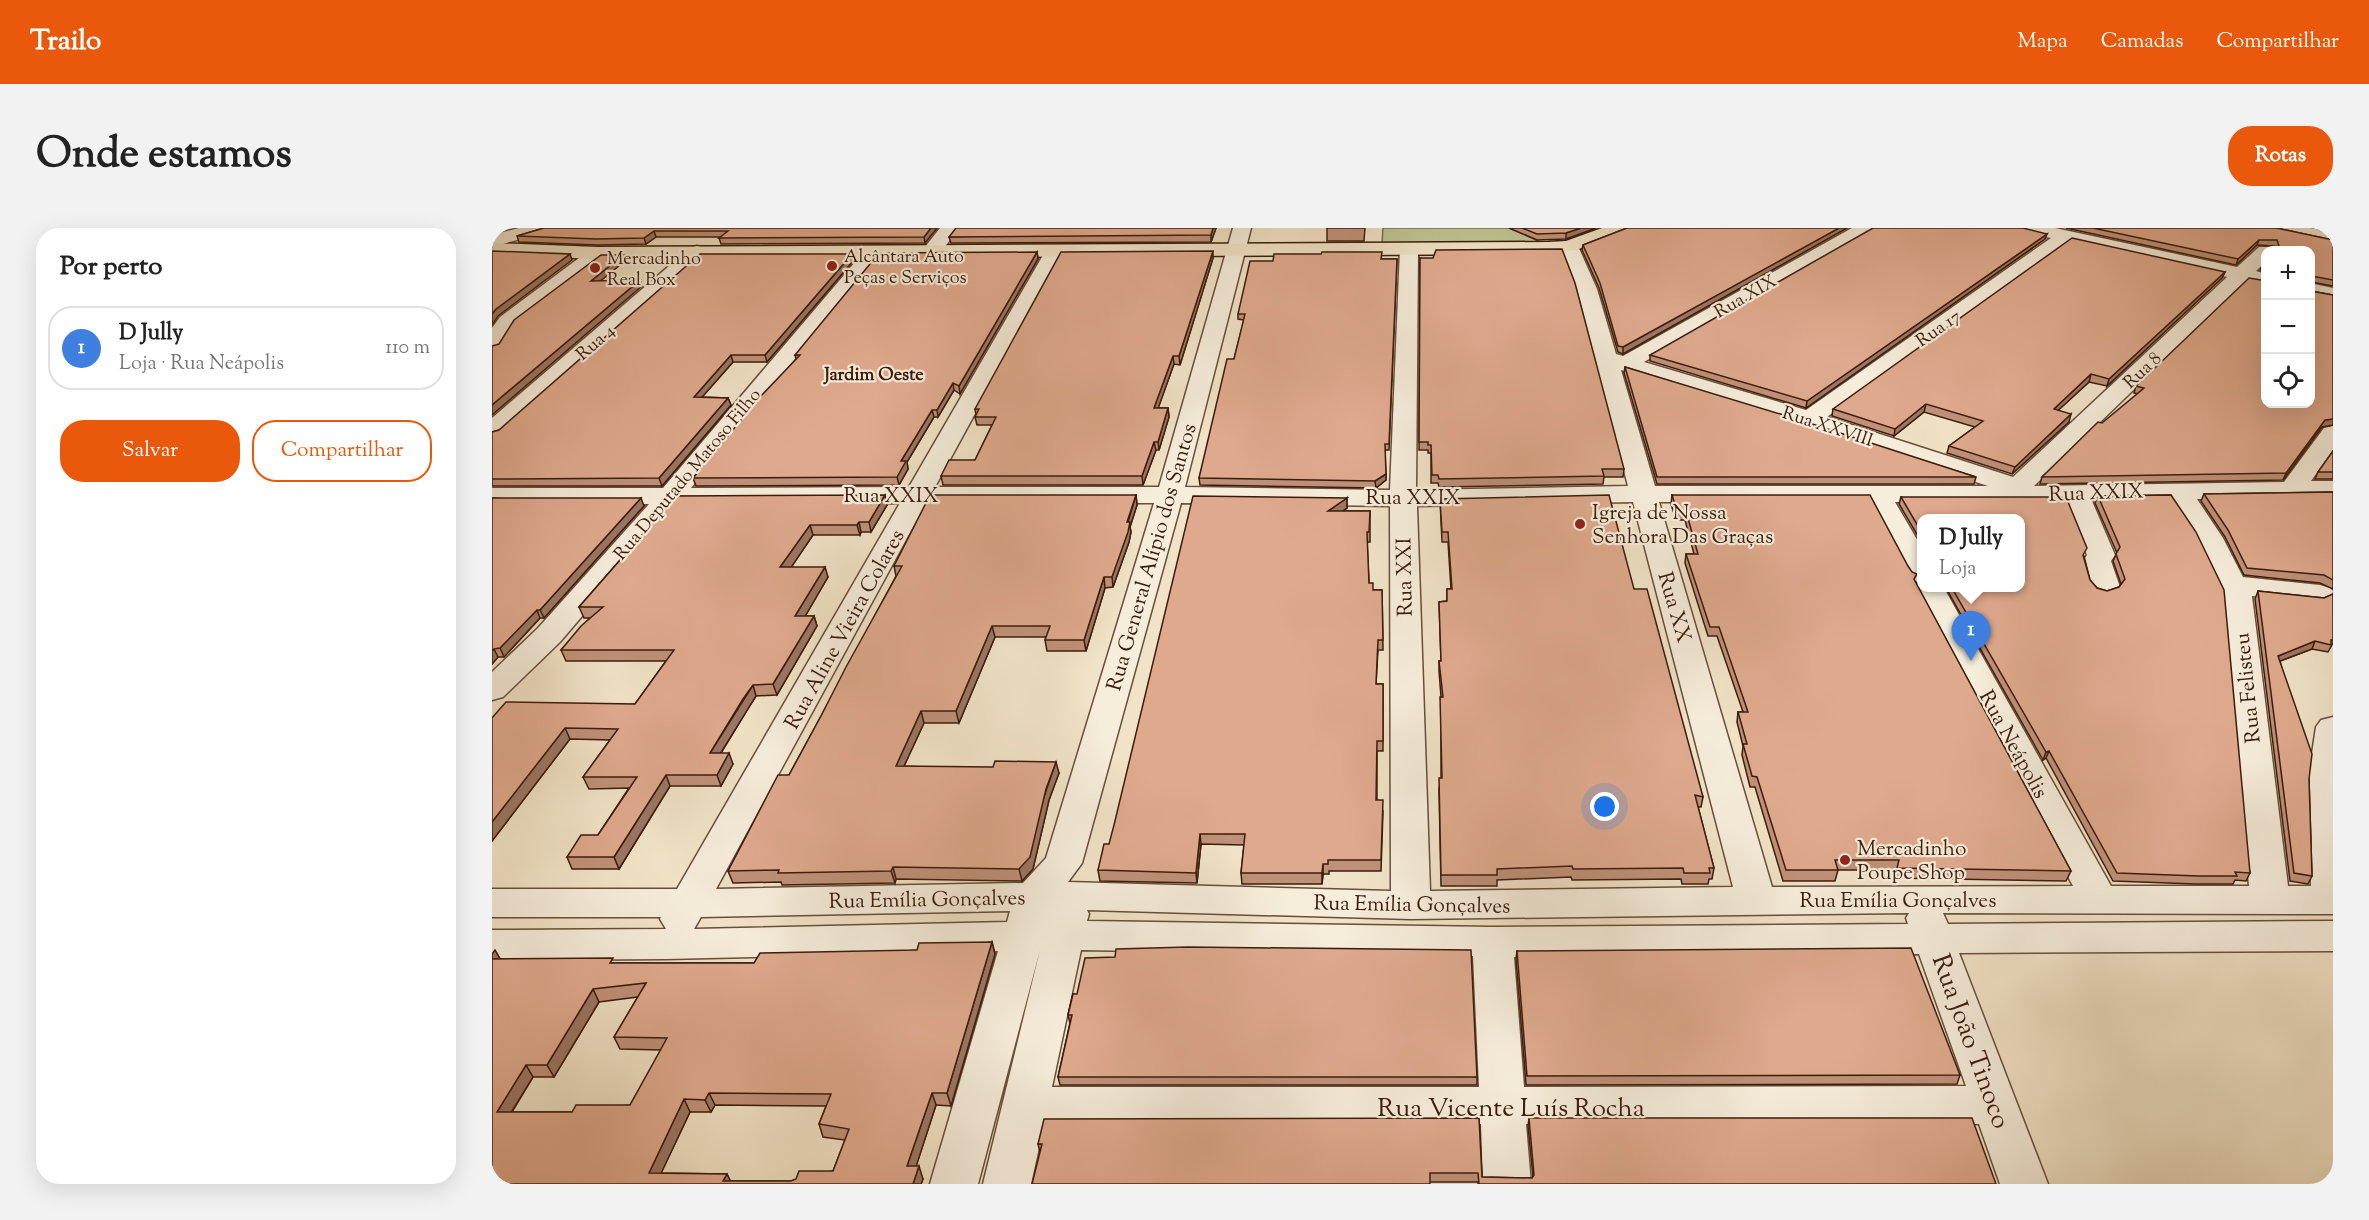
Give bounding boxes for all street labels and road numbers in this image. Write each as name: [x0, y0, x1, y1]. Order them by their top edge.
street label: Rua XIX: [1710, 269, 1782, 326]
street label: Rua 17: [1911, 305, 1967, 355]
street label: Rua 4: [571, 319, 621, 368]
street label: Rua 8: [2118, 347, 2168, 396]
street label: Rua Deputado Matoso Filho: [609, 384, 768, 567]
street label: Rua XXVIII: [1779, 401, 1876, 455]
street label: Rua General Alípio dos Santos: [1100, 420, 1206, 695]
street label: Rua XXIX: [2048, 477, 2144, 511]
street label: Rua XXIX: [844, 482, 939, 512]
street label: Rua XXIX: [1366, 484, 1461, 514]
street label: Rua Aline Vieira Colares: [778, 525, 913, 735]
street label: Rua XXI: [1390, 537, 1422, 617]
street label: Rua XX: [1649, 569, 1698, 647]
street label: Rua Felisteu: [2228, 631, 2270, 744]
street label: Rua Neápolis: [1970, 685, 2054, 805]
street label: Rua Emília Gonçalves: [828, 884, 1026, 918]
street label: Rua Emília Gonçalves: [1800, 887, 1996, 917]
street label: Rua Emília Gonçalves: [1313, 889, 1511, 923]
street label: Rua João Tinoco: [1921, 949, 2018, 1134]
street label: Rua Vicente Luís Rocha: [1377, 1091, 1645, 1128]

